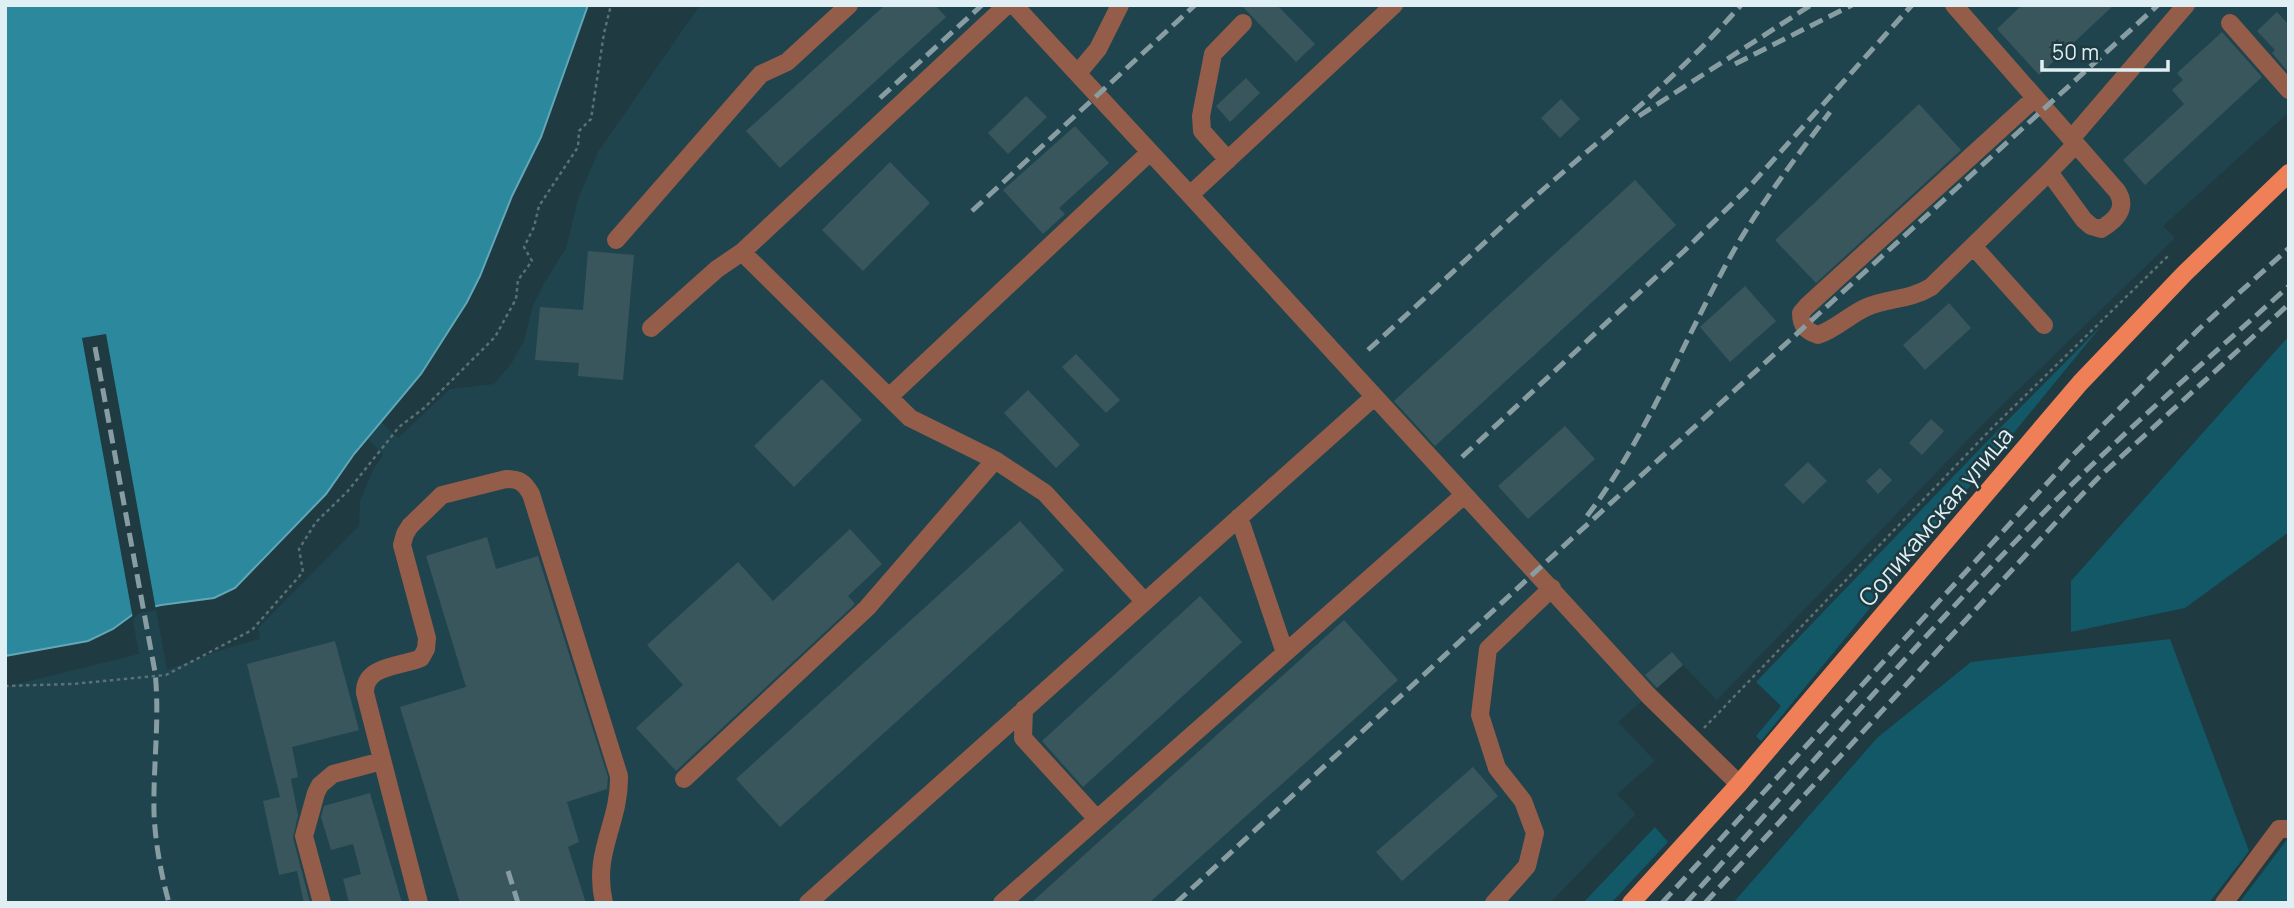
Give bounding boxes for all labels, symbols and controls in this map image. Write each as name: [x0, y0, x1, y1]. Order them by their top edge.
scale bar: [2042, 28, 2168, 72]
text: 50 m: [2052, 38, 2099, 66]
street label: Соликамская улица: [1850, 419, 2020, 613]

